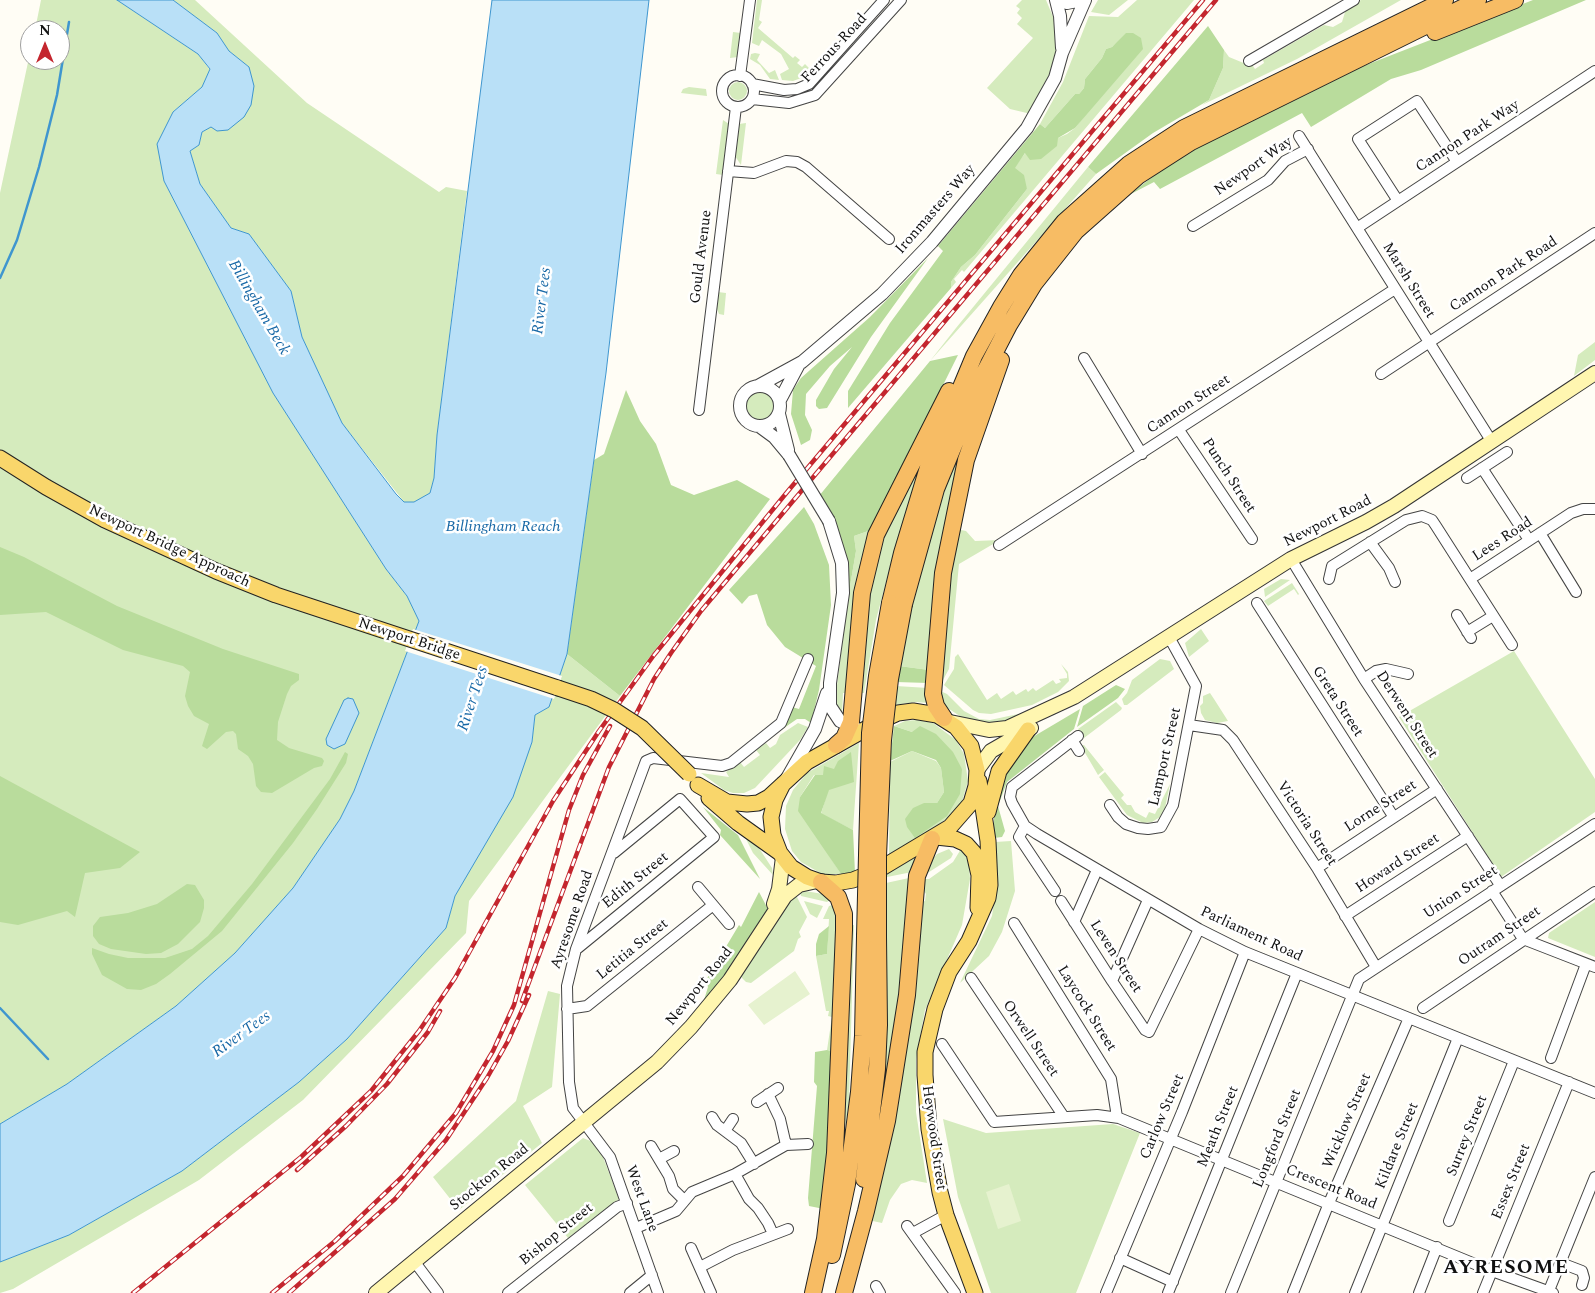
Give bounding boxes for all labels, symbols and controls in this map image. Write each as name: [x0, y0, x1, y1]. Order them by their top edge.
street label: Ferrous Road: [798, 11, 872, 87]
north arrow: [20, 20, 70, 70]
text: N: [39, 20, 51, 41]
street label: Cannon Park Way: [1413, 97, 1523, 177]
street label: Newport Way: [1212, 133, 1296, 201]
street label: Ironmasters Way: [892, 162, 980, 258]
street label: Gould Avenue: [687, 209, 717, 305]
street label: Cannon Park Road: [1447, 233, 1561, 317]
street label: Marsh Street: [1378, 240, 1438, 322]
water label: Billingham Beck: [223, 257, 293, 359]
water label: River Tees: [529, 267, 557, 335]
street label: Cannon Street: [1144, 371, 1234, 439]
street label: Punch Street: [1197, 435, 1259, 517]
street label: Newport Road: [1281, 492, 1375, 552]
street label: Newport Bridge Approach: [86, 502, 252, 592]
street label: Lees Road: [1470, 514, 1536, 566]
water label: Billingham Reach: [445, 518, 561, 538]
street label: Newport Bridge: [356, 615, 462, 665]
street label: Greta Street: [1308, 663, 1366, 741]
water label: River Tees: [455, 664, 493, 734]
street label: Derwent Street: [1371, 668, 1441, 762]
street label: Lamport Street: [1146, 706, 1186, 808]
street label: Lorne Street: [1341, 777, 1421, 837]
street label: Victoria Street: [1272, 778, 1340, 870]
street label: Howard Street: [1353, 830, 1443, 898]
street label: Edith Street: [599, 849, 673, 913]
street label: Union Street: [1420, 862, 1502, 924]
street label: Ayresome Road: [548, 868, 598, 972]
street label: Parliament Road: [1197, 903, 1305, 967]
street label: Outram Street: [1455, 903, 1545, 971]
street label: Letitia Street: [593, 916, 673, 984]
street label: Leven Street: [1085, 917, 1145, 997]
street label: Newport Road: [663, 944, 737, 1030]
street label: Laycock Street: [1052, 963, 1120, 1055]
street label: Orwell Street: [998, 997, 1062, 1081]
water label: River Tees: [209, 1008, 275, 1062]
street label: Wicklow Street: [1320, 1071, 1376, 1171]
street label: Carlow Street: [1137, 1072, 1189, 1162]
street label: Heywood Street: [917, 1084, 949, 1192]
street label: Meath Street: [1195, 1084, 1243, 1170]
street label: Longford Street: [1250, 1087, 1306, 1191]
street label: Surrey Street: [1444, 1093, 1492, 1179]
street label: Kildare Street: [1372, 1100, 1424, 1192]
street label: Stockton Road: [447, 1141, 533, 1215]
street label: Essex Street: [1489, 1141, 1535, 1223]
street label: Crescent Road: [1283, 1162, 1379, 1214]
street label: West Lane: [621, 1163, 661, 1235]
street label: Bishop Street: [517, 1200, 597, 1270]
district label: AYRESOME: [1442, 1257, 1570, 1281]

